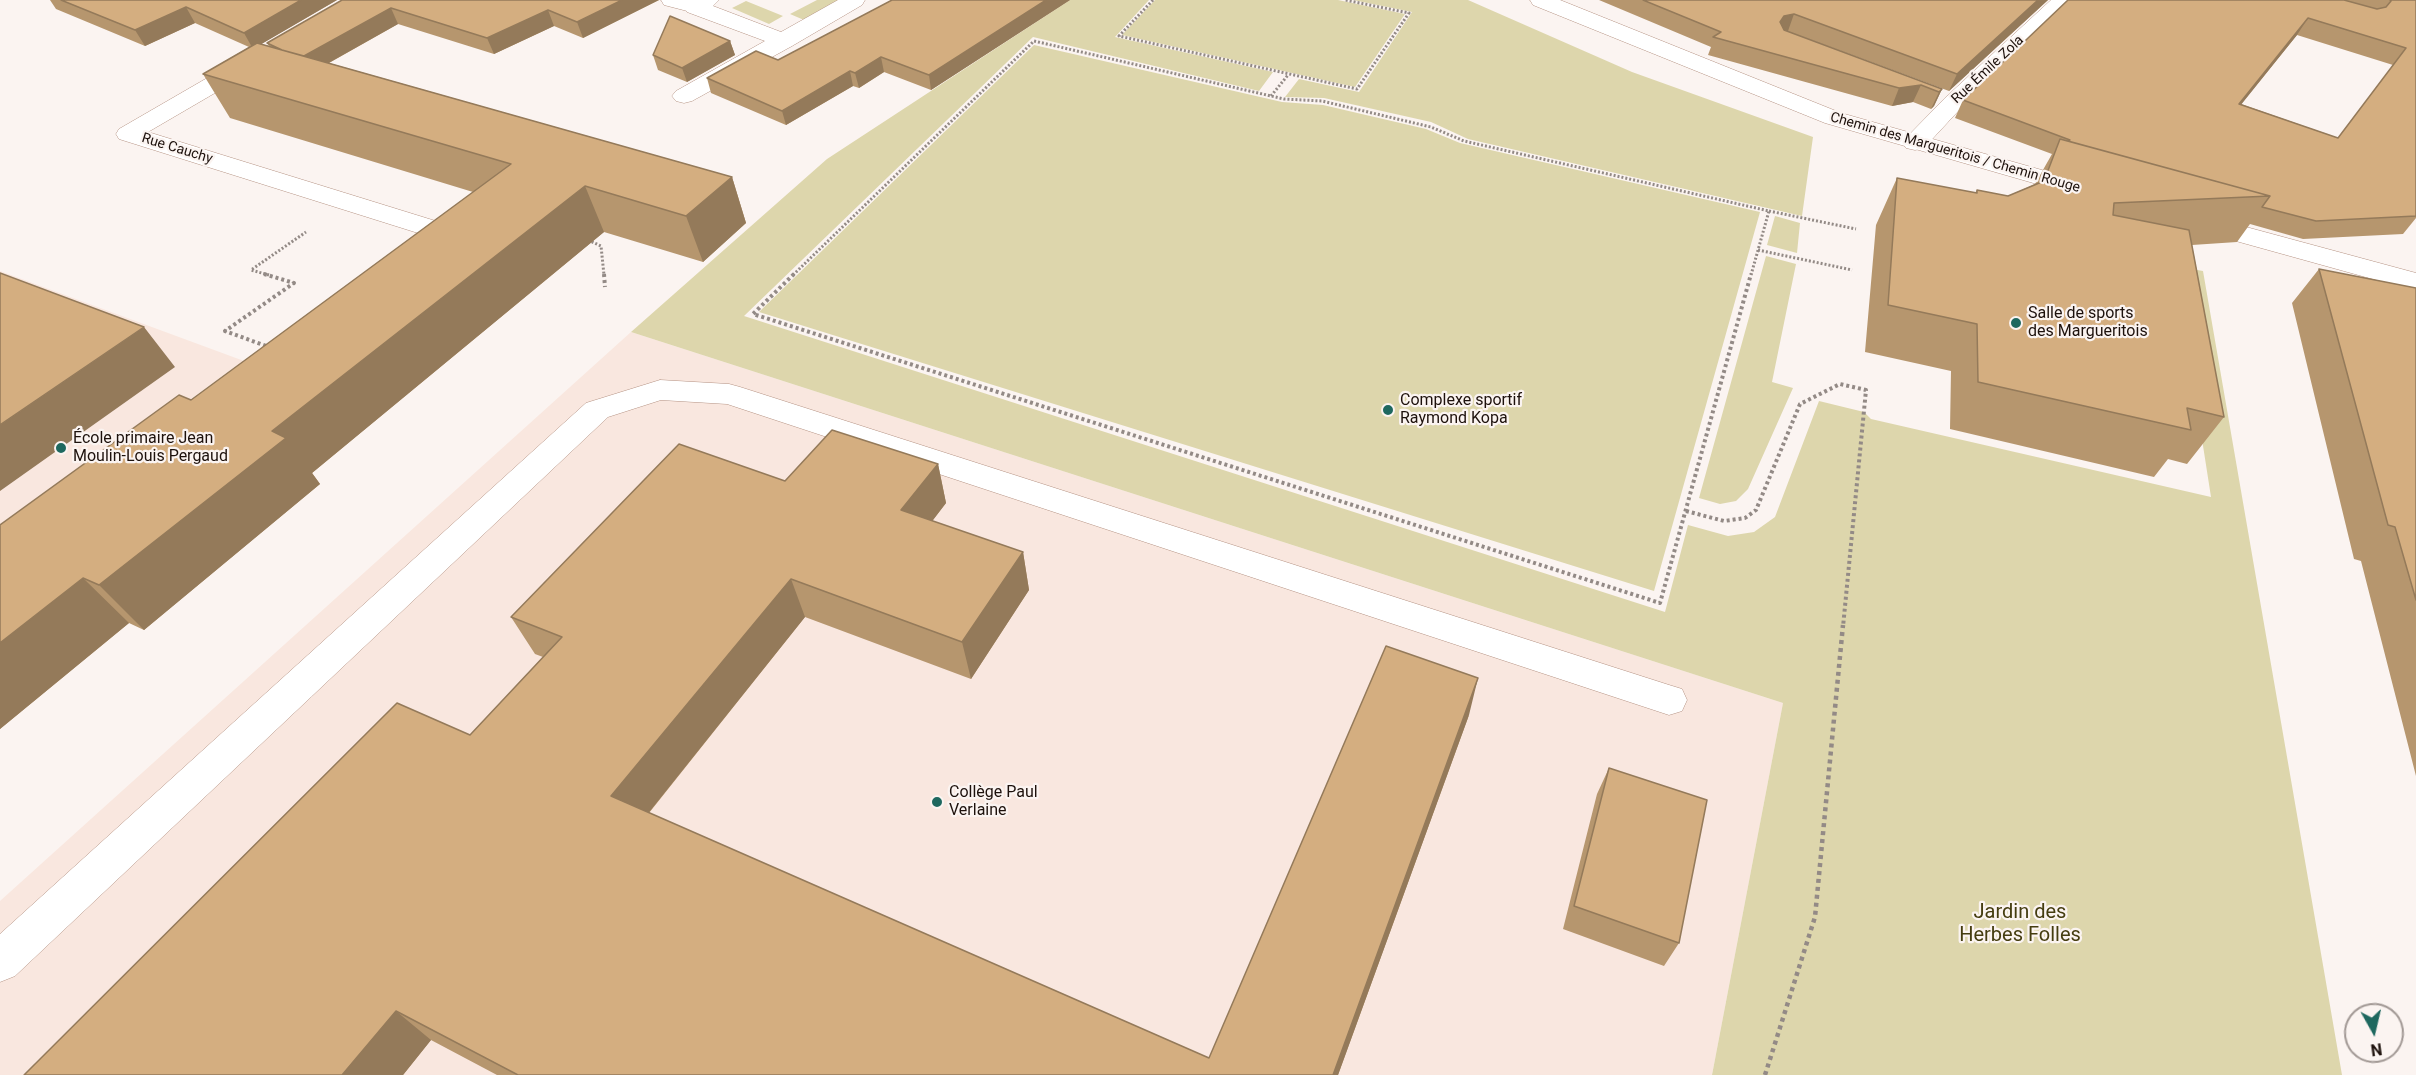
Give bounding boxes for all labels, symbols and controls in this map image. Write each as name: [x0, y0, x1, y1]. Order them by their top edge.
street label: Rue Émile Zola: [1948, 32, 2028, 108]
street label: Chemin des Margueritois / Chemin Rouge: [1828, 109, 2082, 197]
street label: Rue Cauchy: [139, 130, 215, 168]
place label: Salle de sports des Margueritois: [2028, 304, 2148, 342]
marker: Salle de sports des Margueritois: [2009, 316, 2023, 330]
place label: Complexe sportif Raymond Kopa: [1400, 391, 1522, 429]
marker: Complexe sportif Raymond Kopa: [1381, 403, 1395, 417]
place label: École primaire Jean Moulin-Louis Pergaud: [73, 429, 228, 467]
marker: École primaire Jean Moulin-Louis Pergaud: [54, 441, 68, 455]
place label: Collège Paul Verlaine: [949, 783, 1038, 821]
marker: Collège Paul Verlaine: [930, 795, 944, 809]
park label: Jardin des Herbes Folles: [1959, 901, 2081, 948]
north arrow: [2344, 1003, 2404, 1063]
text: N: [2369, 1039, 2383, 1060]

